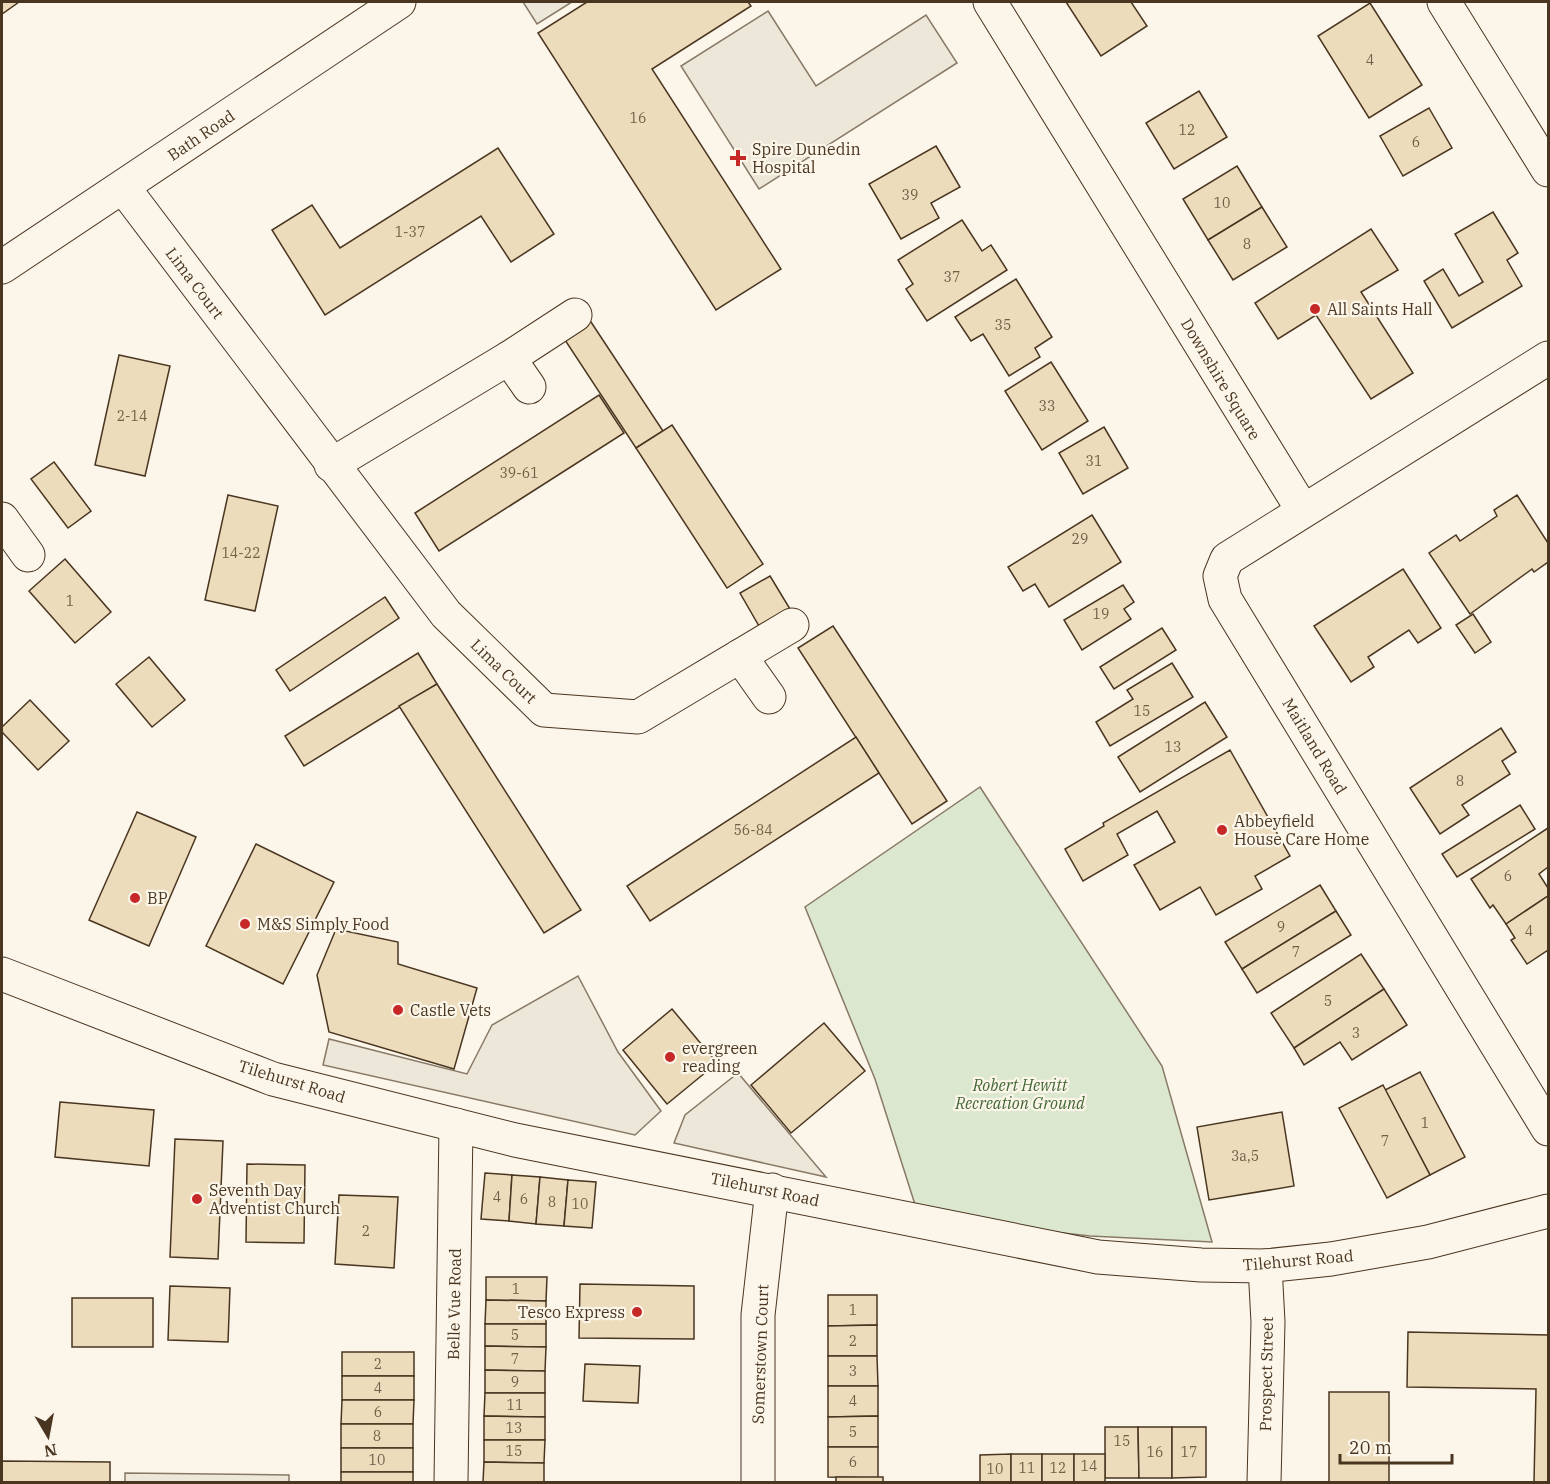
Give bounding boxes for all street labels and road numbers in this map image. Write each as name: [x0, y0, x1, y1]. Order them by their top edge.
street label: Bath Road: [164, 105, 239, 165]
street label: Lima Court: [162, 243, 229, 323]
street label: Downshire Square: [1177, 315, 1265, 443]
street label: Lima Court: [467, 635, 542, 708]
street label: Maitland Road: [1278, 694, 1352, 798]
street label: Tilehurst Road: [236, 1055, 348, 1107]
street label: Tilehurst Road: [709, 1168, 822, 1210]
street label: Tilehurst Road: [1242, 1245, 1354, 1275]
street label: Belle Vue Road: [443, 1248, 465, 1360]
street label: Somerstown Court: [748, 1283, 772, 1424]
street label: Prospect Street: [1255, 1316, 1277, 1432]

